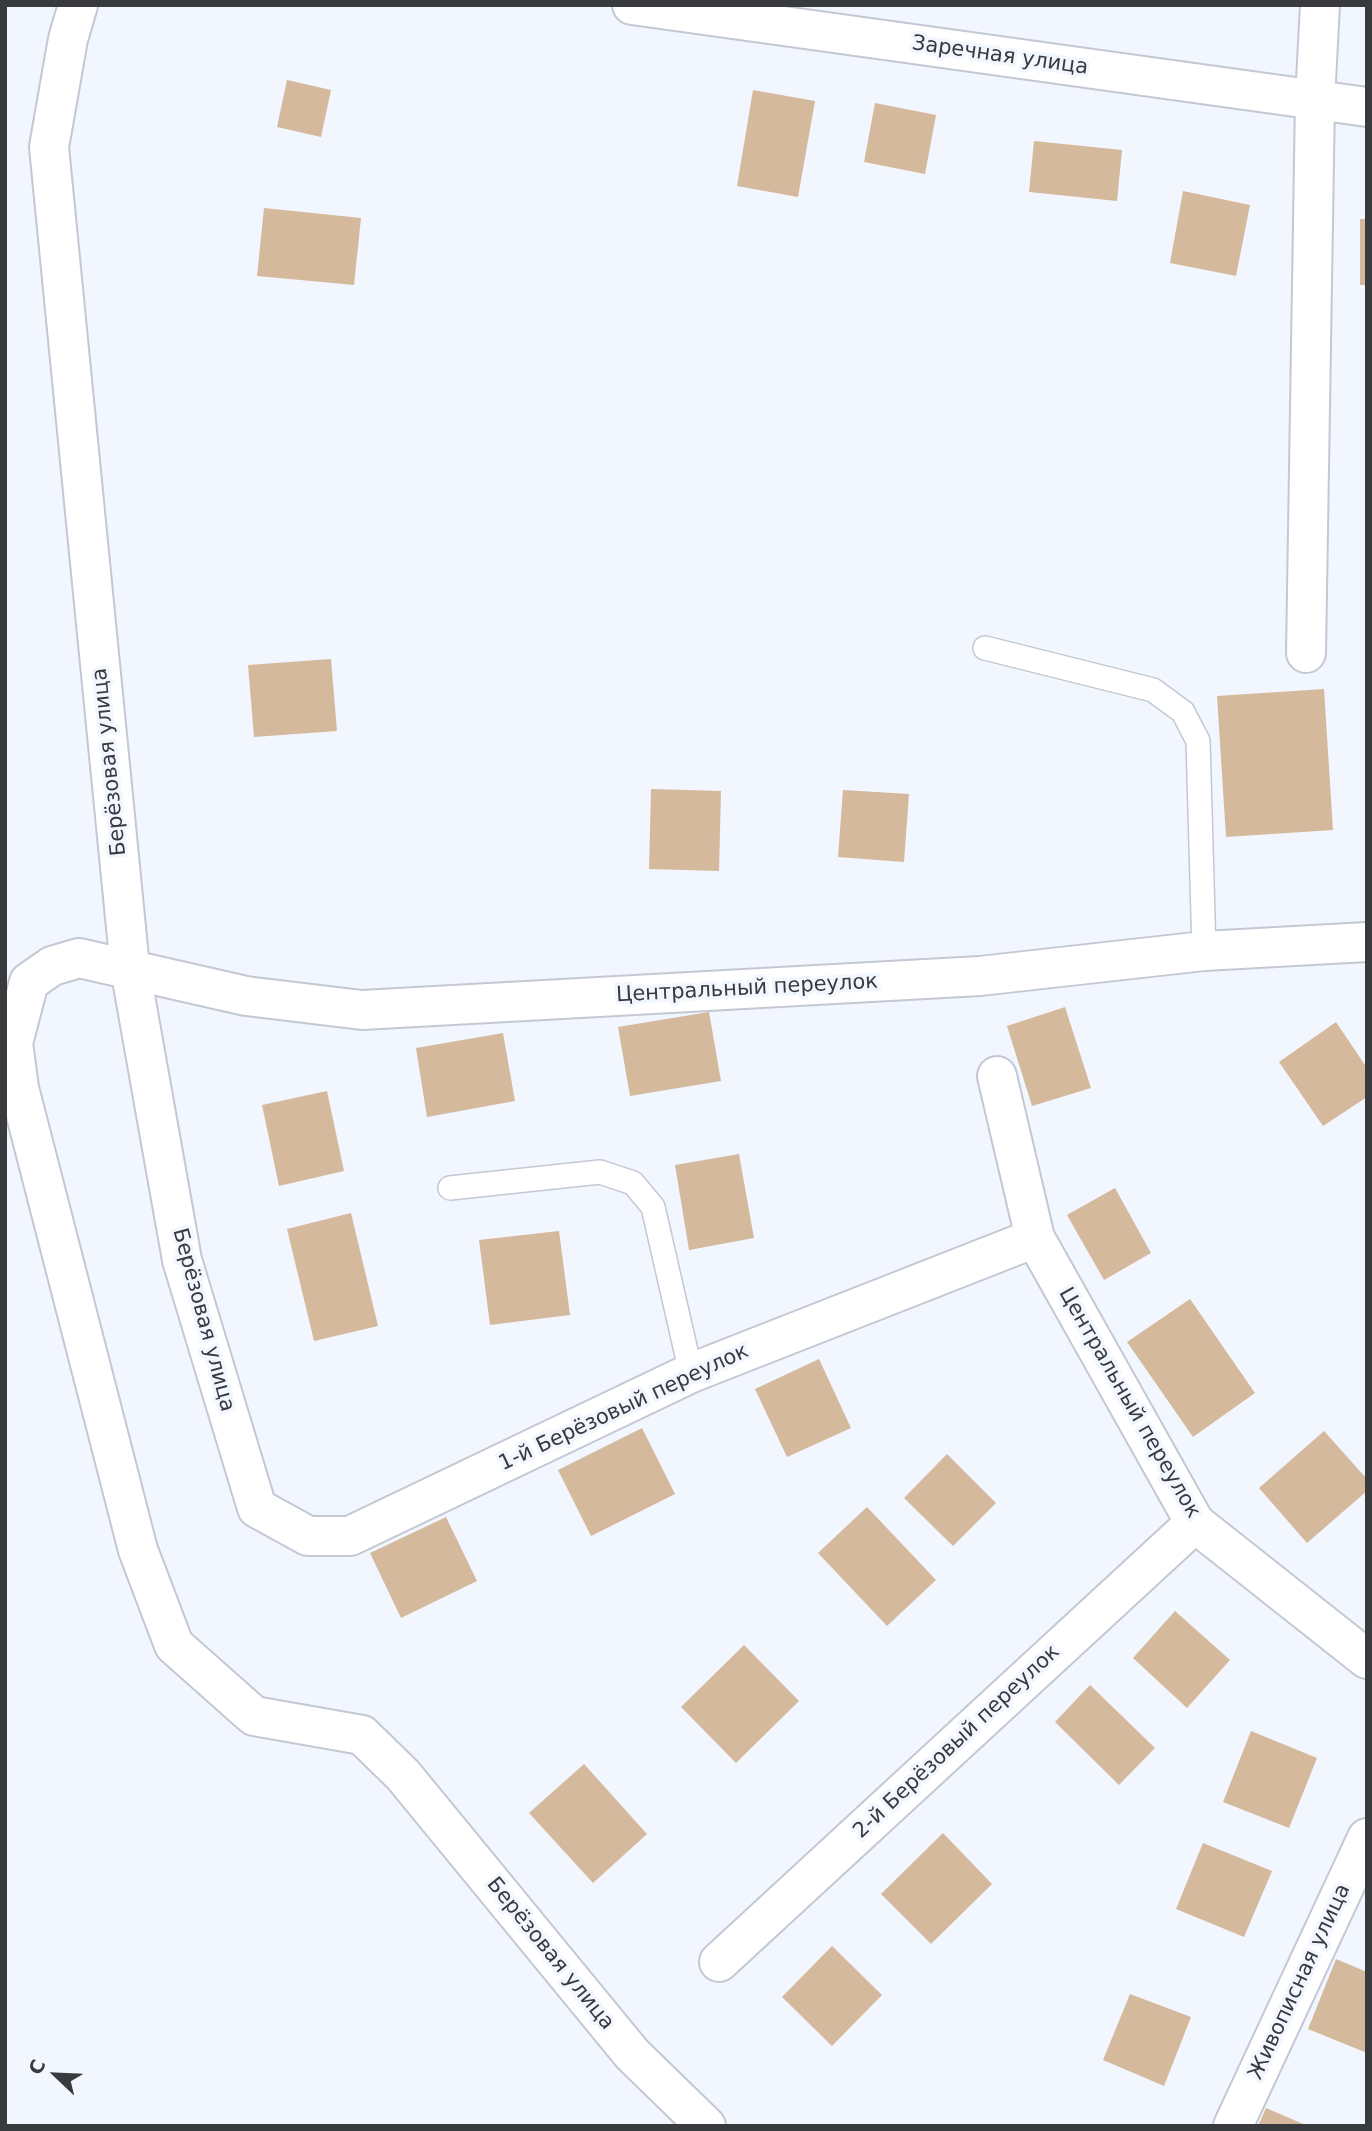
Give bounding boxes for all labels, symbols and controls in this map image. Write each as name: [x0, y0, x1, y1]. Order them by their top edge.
street label: Заречная улица: [910, 31, 1090, 81]
street label: Берёзовая улица: [88, 667, 132, 857]
street label: Центральный переулок: [615, 970, 879, 1008]
street label: Берёзовая улица: [166, 1226, 240, 1414]
street label: Центральный переулок: [1053, 1283, 1205, 1523]
street label: 1-й Берёзовый переулок: [495, 1339, 753, 1477]
street label: 2-й Берёзовый переулок: [849, 1640, 1065, 1844]
street label: Берёзовая улица: [481, 1873, 619, 2035]
street label: Живописная улица: [1244, 1880, 1356, 2084]
north arrow: [21, 2040, 91, 2110]
text: С: [24, 2056, 50, 2078]

